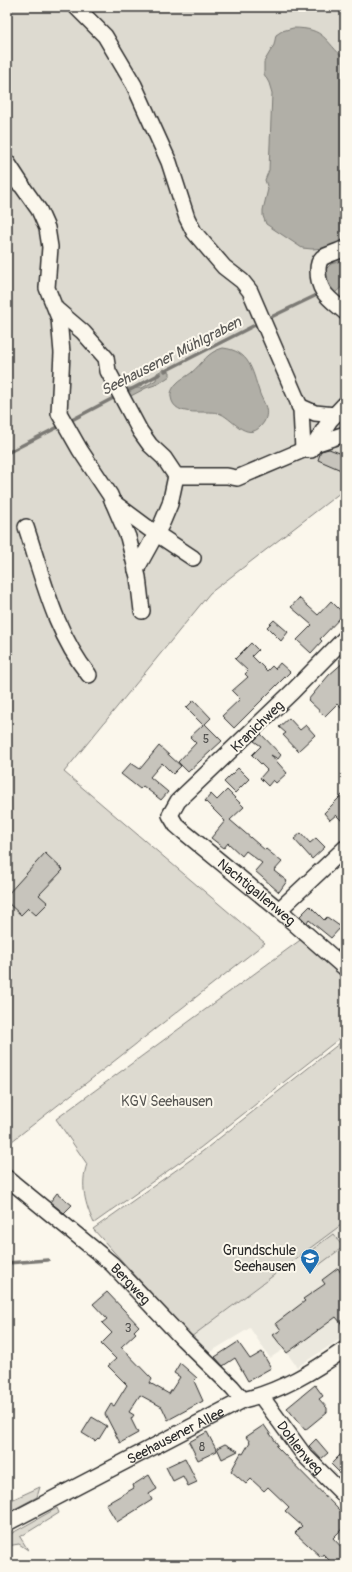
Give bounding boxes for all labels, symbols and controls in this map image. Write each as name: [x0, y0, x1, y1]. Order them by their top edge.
water label: Seehausener Mühlgraben: [98, 312, 246, 400]
street label: Kranichweg: [227, 697, 287, 756]
house number: 5: [203, 732, 209, 747]
street label: Nachtigallenweg: [214, 855, 299, 930]
park label: KGV Seehausen: [121, 1093, 213, 1110]
place label: Grundschule Seehausen: [223, 1242, 296, 1275]
school or university icon: Grundschule Seehausen: [299, 1247, 321, 1275]
street label: Bergweg: [107, 1260, 154, 1308]
house number: 3: [125, 1321, 132, 1336]
street label: Seehausener Allee: [124, 1403, 227, 1468]
street label: Dohlenweg: [273, 1418, 327, 1478]
house number: 8: [199, 1440, 205, 1455]

